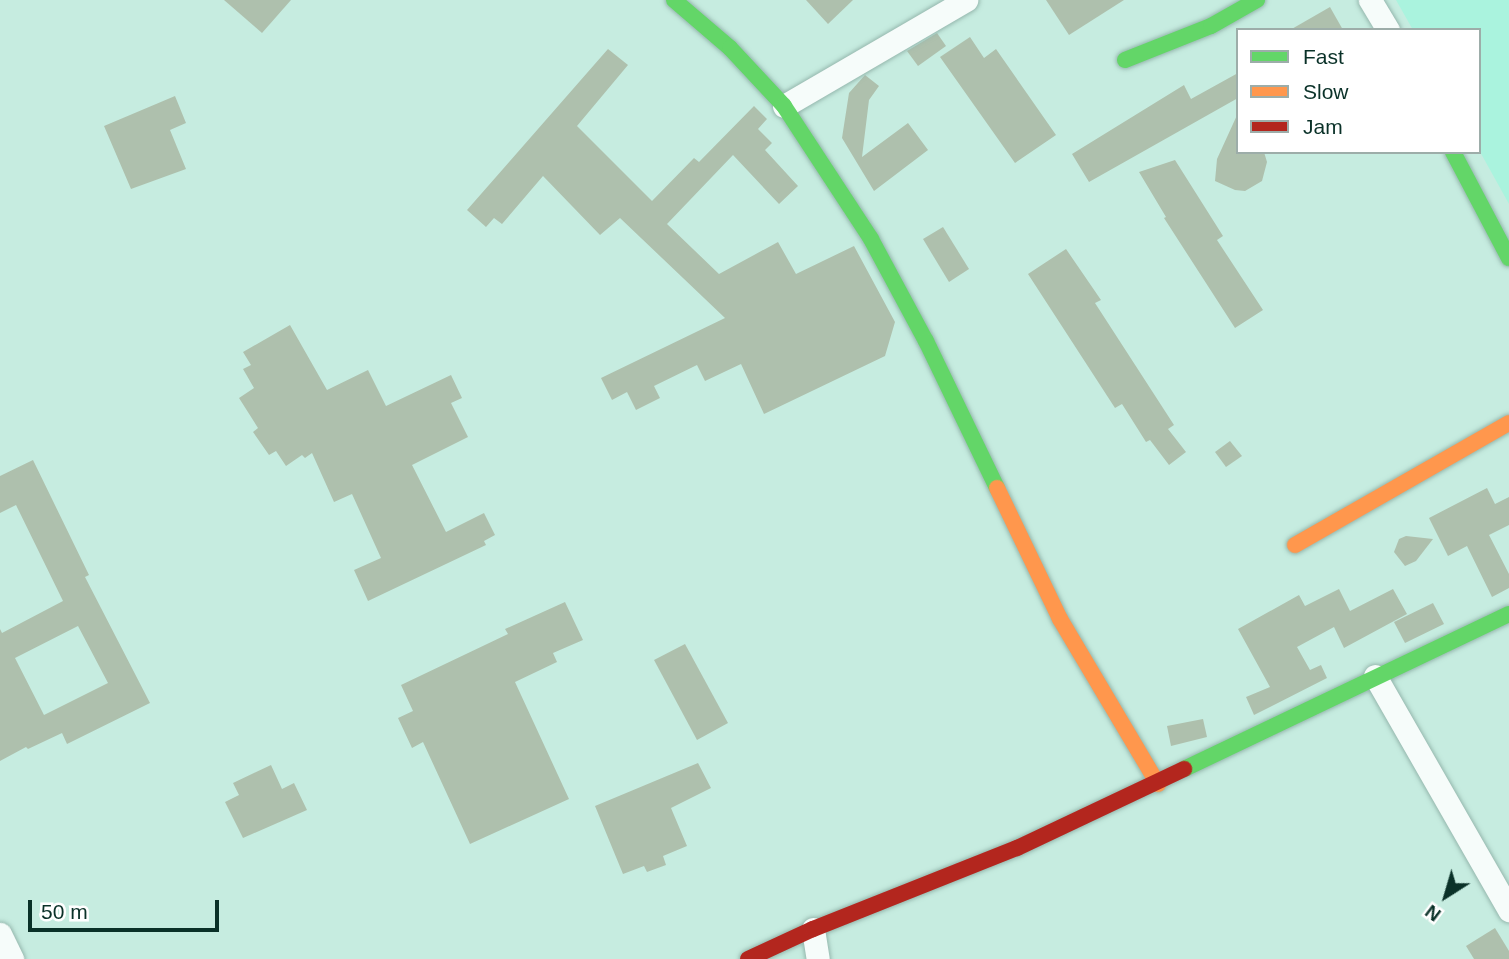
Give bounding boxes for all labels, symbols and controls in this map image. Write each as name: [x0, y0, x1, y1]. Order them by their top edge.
legend: [1236, 28, 1481, 154]
text: Fast: [1303, 45, 1344, 68]
text: Slow: [1303, 80, 1349, 103]
text: Jam: [1303, 115, 1343, 138]
north arrow: [1411, 861, 1481, 931]
scale bar: [32, 886, 222, 930]
text: 50 m: [41, 900, 88, 923]
text: N: [1421, 901, 1445, 926]

